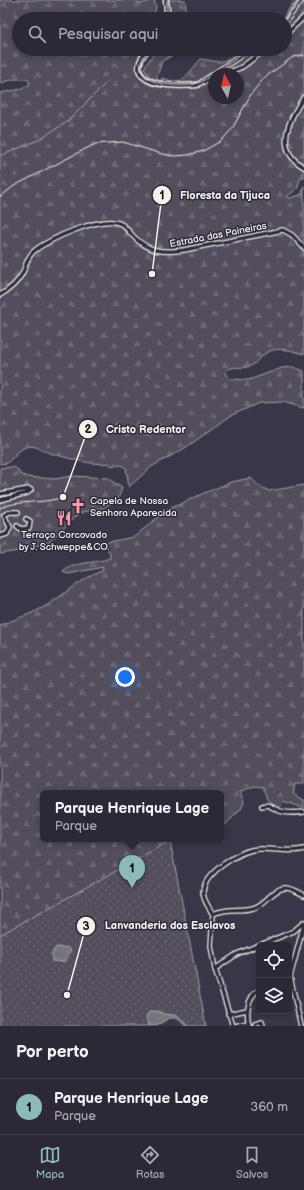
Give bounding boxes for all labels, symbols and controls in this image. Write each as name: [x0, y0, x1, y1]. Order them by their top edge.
search box: [12, 12, 292, 56]
icon: search: [26, 23, 48, 45]
text: Pesquisar aqui: [58, 25, 158, 44]
north arrow: [208, 68, 244, 104]
callout: Floresta da Tijuca: [152, 183, 278, 206]
text: 1: [159, 188, 165, 203]
text: Floresta da Tijuca: [180, 189, 270, 202]
street label: Estrada das Paineiras: [169, 220, 268, 250]
callout: Cristo Redentor: [78, 418, 194, 441]
text: 2: [84, 422, 92, 437]
text: Cristo Redentor: [106, 423, 187, 436]
place label: Capela de Nossa Senhora Aparecida: [90, 495, 177, 519]
church icon: Capela de Nossa Senhora Aparecida: [69, 497, 87, 515]
restaurant icon: Terraço Corcovado by J. Schweppe&CO.: [55, 509, 73, 527]
place label: Terraço Corcovado by J. Schweppe&CO.: [19, 529, 109, 553]
your location: [115, 667, 135, 687]
popup: [40, 790, 224, 842]
text: Parque Henrique Lage: [55, 799, 209, 818]
text: Parque: [55, 818, 97, 834]
pin: 1: [119, 855, 145, 888]
callout: Lanvanderia dos Esclavos: [76, 914, 243, 937]
text: 3: [82, 919, 90, 934]
text: Lanvanderia dos Esclavos: [105, 919, 236, 932]
map controls: [256, 942, 292, 1014]
button: locate: [256, 942, 292, 978]
button: layers: [256, 978, 292, 1014]
text: Por perto: [16, 1042, 89, 1062]
text: Parque Henrique Lage: [54, 1089, 208, 1108]
text: 1: [26, 1099, 32, 1115]
text: 360 m: [250, 1099, 288, 1115]
text: Parque: [54, 1108, 96, 1124]
tab: Mapa: [36, 1144, 64, 1181]
tab: Rotas: [136, 1144, 164, 1181]
tab: Salvos: [236, 1144, 268, 1181]

